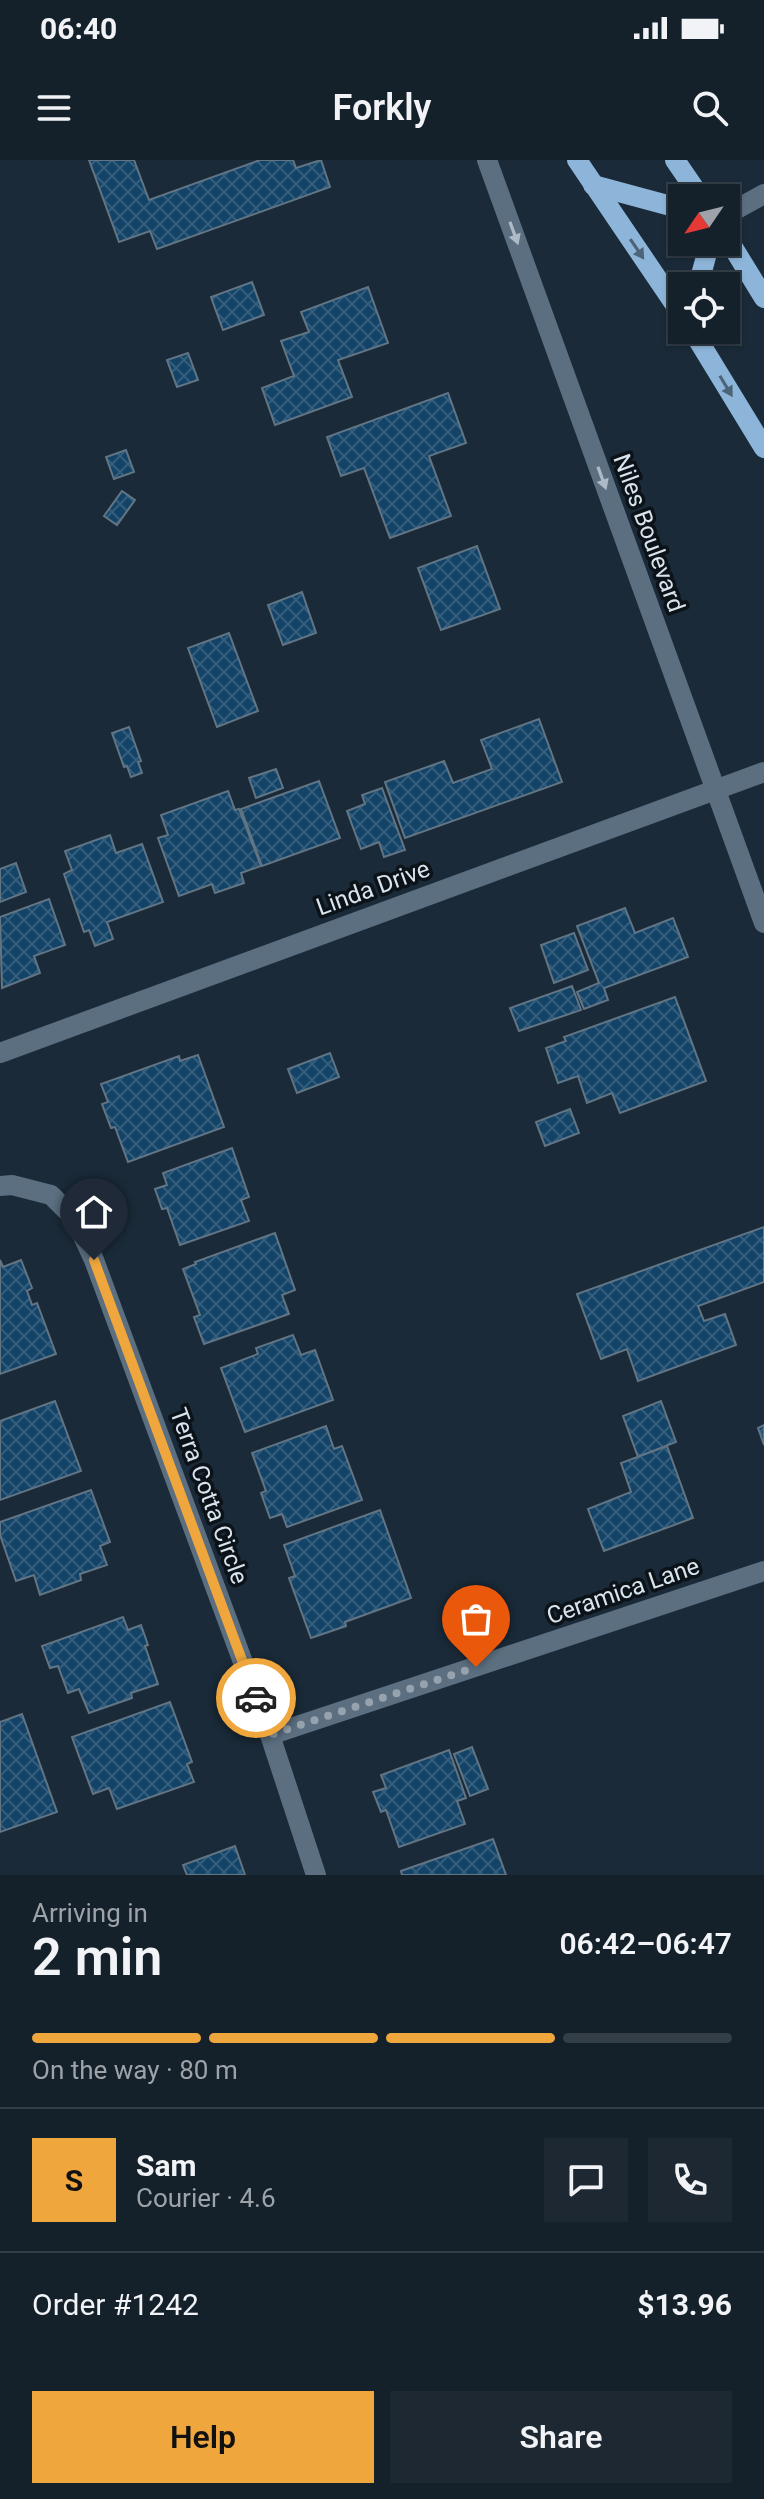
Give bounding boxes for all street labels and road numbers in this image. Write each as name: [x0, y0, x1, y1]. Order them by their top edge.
street label: Niles Boulevard: [607, 450, 691, 616]
street label: Linda Drive: [313, 855, 433, 921]
street label: Terra Cotta Circle: [164, 1404, 254, 1588]
street label: Ceramica Lane: [543, 1552, 703, 1630]

